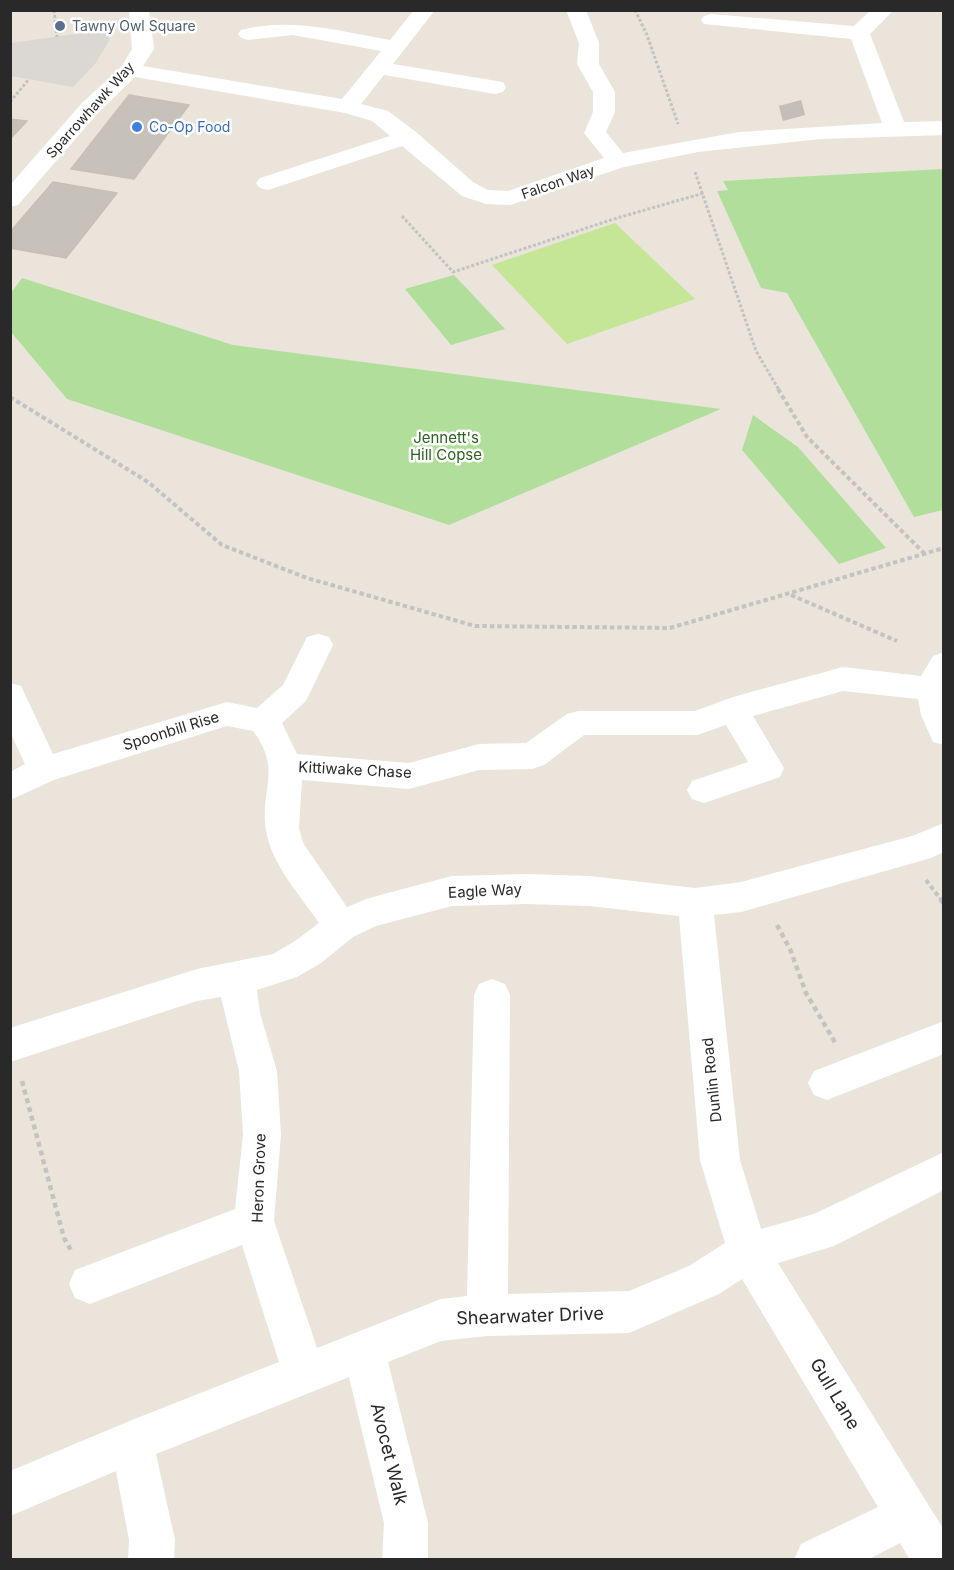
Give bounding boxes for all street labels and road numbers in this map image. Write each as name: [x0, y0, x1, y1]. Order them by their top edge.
street label: Sparrowhawk Way: [42, 58, 137, 161]
street label: Falcon Way: [519, 161, 597, 202]
street label: Spoonbill Rise: [120, 707, 221, 754]
street label: Kittiwake Chase: [298, 757, 412, 782]
street label: Eagle Way: [448, 879, 523, 902]
street label: Dunlin Road: [698, 1037, 725, 1123]
street label: Heron Grove: [247, 1133, 270, 1223]
street label: Shearwater Drive: [456, 1302, 604, 1329]
street label: Gull Lane: [806, 1354, 865, 1433]
street label: Avocet Walk: [367, 1401, 412, 1507]

